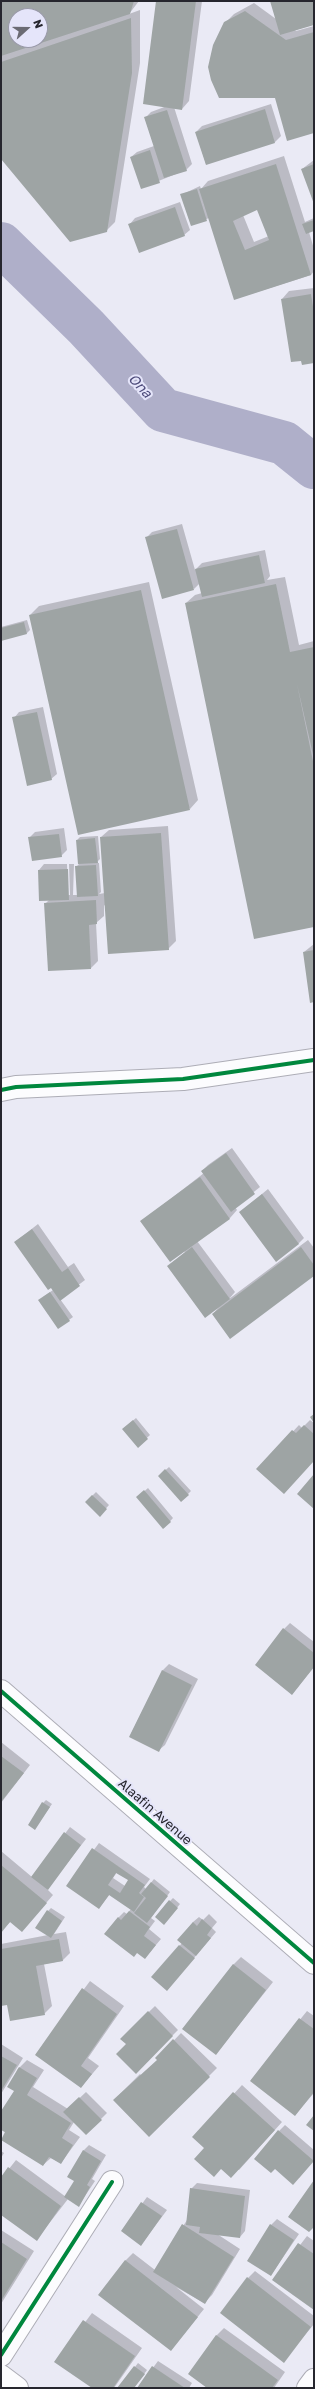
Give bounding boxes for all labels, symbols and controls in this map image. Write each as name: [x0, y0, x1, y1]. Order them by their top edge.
north arrow: [8, 8, 48, 48]
text: N: [31, 18, 46, 30]
water label: Ona: [125, 370, 155, 402]
street label: Alaafin Avenue: [115, 1776, 195, 1848]

